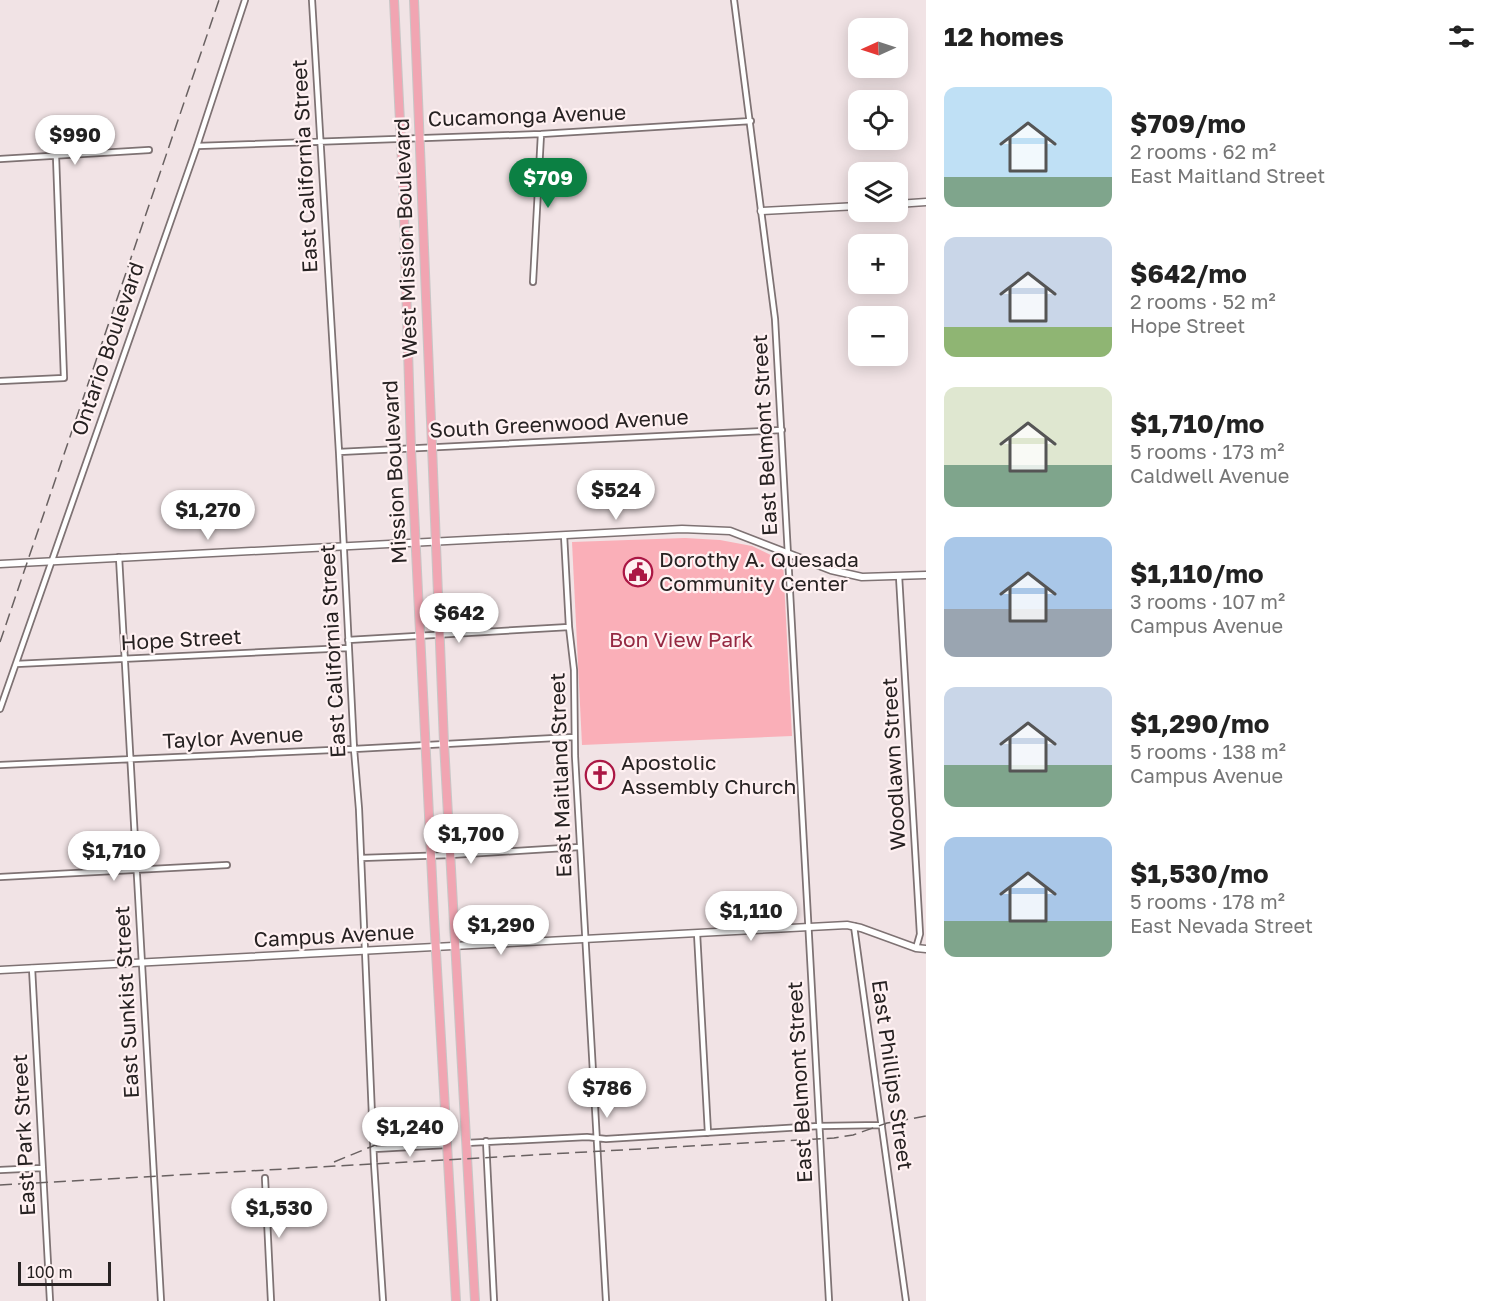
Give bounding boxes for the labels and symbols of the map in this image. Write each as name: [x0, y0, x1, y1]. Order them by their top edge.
north arrow: [848, 18, 908, 78]
street label: East California Street: [285, 59, 323, 273]
street label: Cucamonga Avenue: [427, 99, 627, 131]
pin: $990: [39, 115, 111, 166]
street label: West Mission Boulevard: [388, 118, 422, 358]
pin: $709: [512, 158, 584, 209]
street label: Ontario Boulevard: [65, 259, 149, 439]
street label: East Belmont Street: [746, 334, 782, 537]
street label: Mission Boulevard: [376, 380, 412, 565]
street label: South Greenwood Avenue: [429, 403, 689, 443]
pin: $524: [580, 470, 652, 521]
pin: $1,270: [159, 490, 257, 541]
street label: East California Street: [313, 544, 351, 758]
place label: Dorothy A. Quesada Community Center: [659, 546, 859, 596]
public building icon: Dorothy A. Quesada Community Center: [622, 556, 654, 588]
pin: $642: [423, 593, 495, 644]
street label: Hope Street: [120, 623, 242, 655]
park label: Bon View Park: [609, 626, 753, 652]
street label: East Maitland Street: [543, 672, 577, 878]
street label: Woodlawn Street: [875, 677, 911, 851]
street label: Taylor Avenue: [162, 720, 304, 754]
place label: Apostolic Assembly Church: [621, 749, 796, 799]
church icon: Apostolic Assembly Church: [584, 759, 616, 791]
pin: $1,700: [422, 814, 520, 865]
pin: $1,710: [65, 831, 163, 882]
pin: $1,110: [702, 891, 800, 942]
street label: East Sunkist Street: [108, 905, 144, 1099]
pin: $1,290: [452, 905, 550, 956]
street label: Campus Avenue: [253, 918, 415, 952]
street label: East Phillips Street: [867, 978, 919, 1172]
street label: East Belmont Street: [781, 981, 817, 1184]
street label: East Park Street: [6, 1053, 40, 1217]
pin: $786: [571, 1068, 643, 1119]
pin: $1,240: [361, 1107, 459, 1158]
pin: $1,530: [230, 1188, 328, 1239]
scale bar: [18, 1259, 111, 1286]

